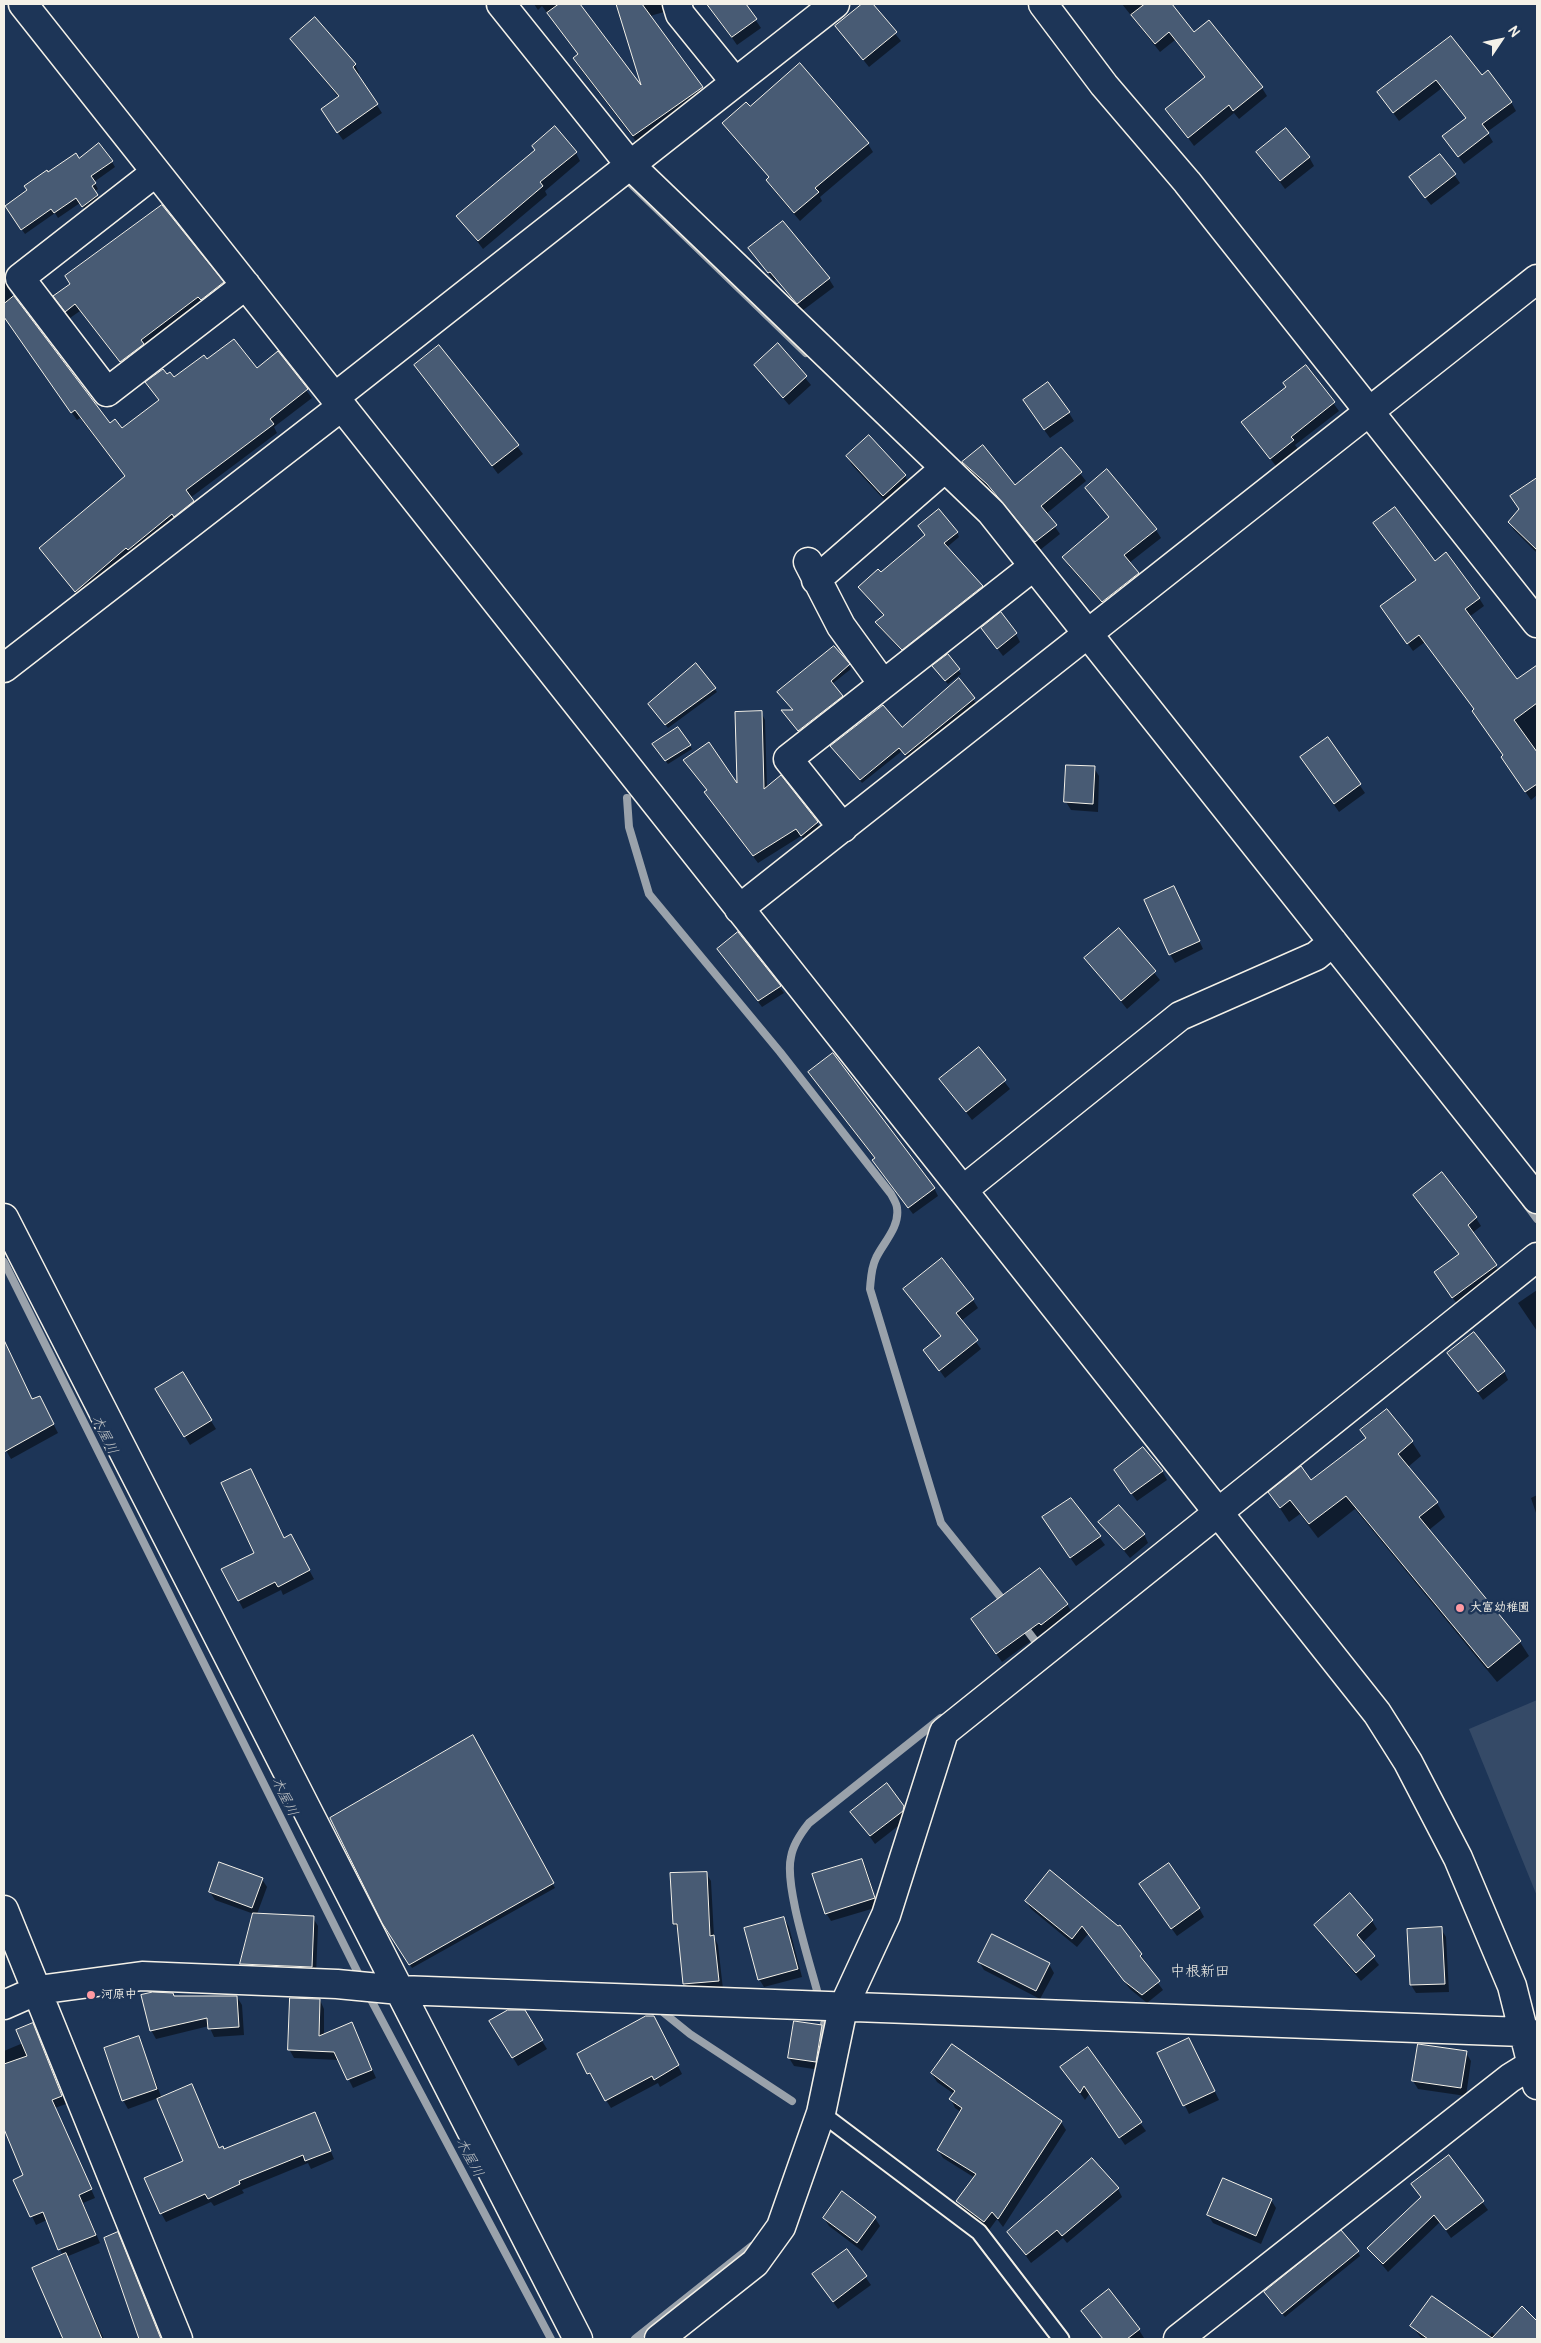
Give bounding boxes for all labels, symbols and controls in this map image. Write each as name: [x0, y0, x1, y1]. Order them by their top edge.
north arrow: [1476, 15, 1526, 65]
text: N: [1504, 23, 1524, 40]
water label: 木屋川: [87, 1412, 121, 1458]
place label: 大富幼稚園: [1470, 1601, 1530, 1615]
marker: 大富幼稚園: [1454, 1602, 1466, 1614]
water label: 木屋川: [267, 1774, 301, 1820]
district label: 中根新田: [1170, 1963, 1230, 1981]
place label: 河原中: [101, 1988, 137, 2002]
marker: 河原中: [85, 1989, 97, 2001]
water label: 木屋川: [452, 2136, 486, 2180]

